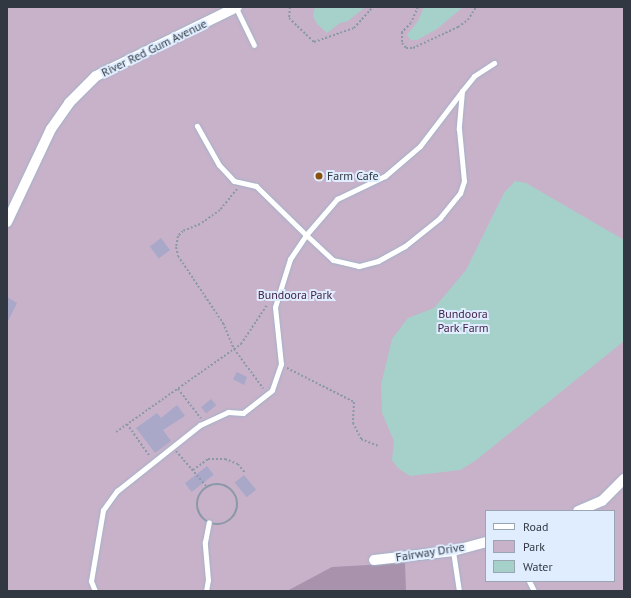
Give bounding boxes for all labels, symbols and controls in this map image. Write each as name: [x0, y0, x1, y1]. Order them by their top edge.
street label: River Red Gum Avenue: [99, 16, 209, 80]
place label: Farm Cafe: [327, 169, 379, 183]
marker: Farm Cafe: [314, 171, 324, 181]
park label: Bundoora Park: [258, 288, 332, 302]
park label: Bundoora Park Farm: [437, 307, 489, 335]
legend: [485, 510, 615, 582]
text: Road: [523, 519, 548, 534]
street label: Fairway Drive: [394, 539, 466, 565]
text: Park: [523, 539, 545, 554]
text: Water: [523, 559, 553, 574]

